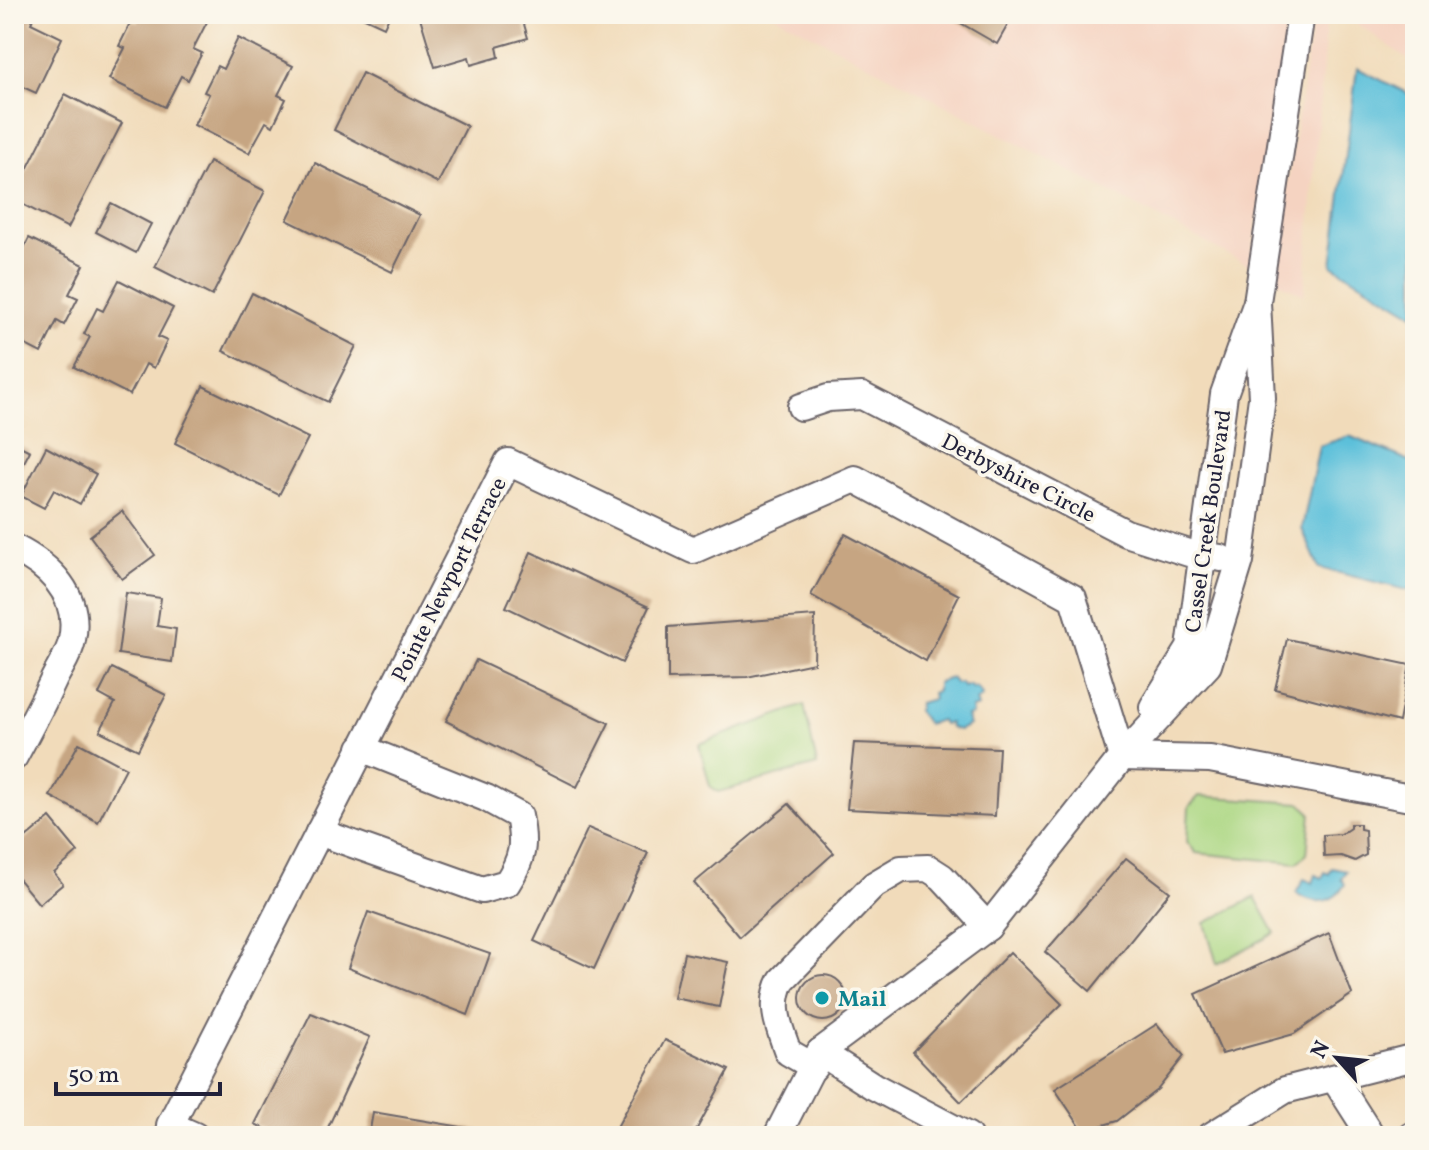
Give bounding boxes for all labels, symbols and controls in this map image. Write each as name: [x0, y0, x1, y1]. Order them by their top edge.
street label: Cassel Creek Boulevard: [1178, 408, 1240, 635]
street label: Derbyshire Circle: [935, 427, 1100, 531]
street label: Pointe Newport Terrace: [385, 472, 515, 688]
place label: Mail: [838, 985, 887, 1016]
marker: Mail: [813, 989, 831, 1007]
north arrow: [1297, 1018, 1377, 1098]
text: N: [1304, 1036, 1339, 1064]
scale bar: [56, 1046, 220, 1096]
text: 50 m: [68, 1059, 120, 1093]

